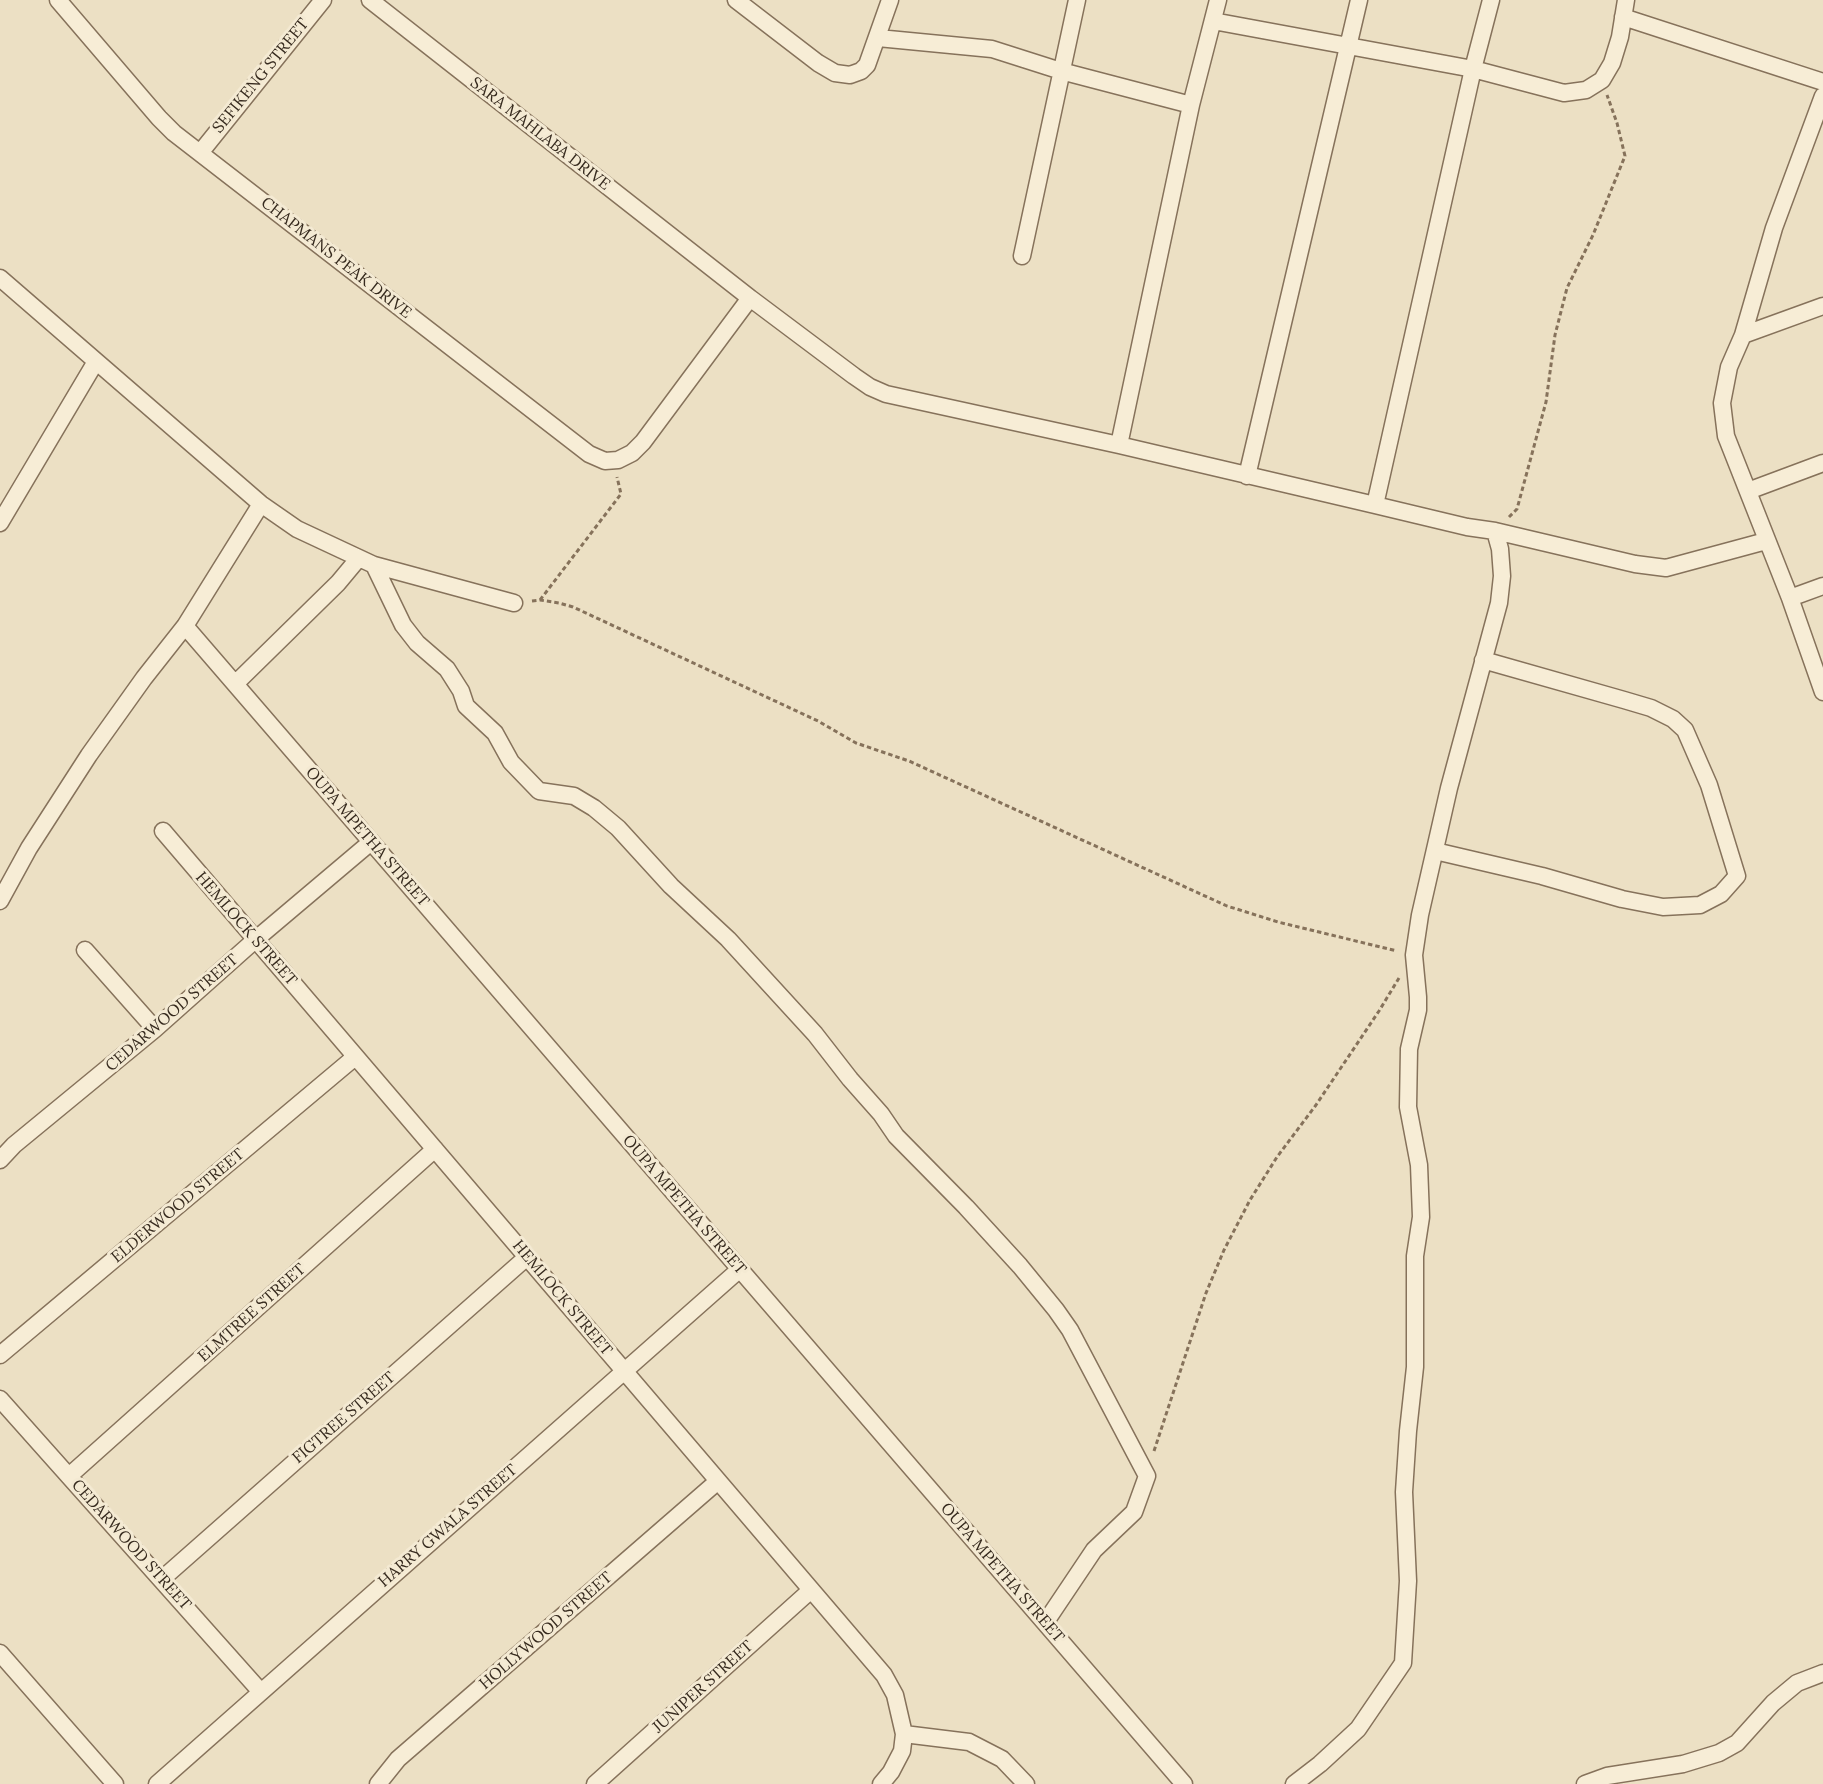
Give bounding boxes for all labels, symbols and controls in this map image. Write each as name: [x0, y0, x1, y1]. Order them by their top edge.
street label: SEFIKENG STREET: [209, 15, 313, 137]
street label: SARA MAHLABA DRIVE: [466, 73, 614, 195]
street label: CHAPMANS PEAK DRIVE: [257, 193, 415, 323]
street label: OUPA MPETHA STREET: [301, 763, 433, 911]
street label: HEMLOCK STREET: [191, 868, 301, 990]
street label: CEDARWOOD STREET: [102, 950, 242, 1076]
street label: OUPA MPETHA STREET: [618, 1131, 750, 1279]
street label: ELDERWOOD STREET: [108, 1145, 248, 1267]
street label: HEMLOCK STREET: [508, 1236, 616, 1360]
street label: ELMTREE STREET: [194, 1260, 310, 1366]
street label: FIGTREE STREET: [289, 1368, 399, 1468]
street label: HARRY GWALA STREET: [375, 1461, 521, 1591]
street label: CEDARWOOD STREET: [67, 1476, 195, 1614]
street label: OUPA MPETHA STREET: [936, 1499, 1068, 1647]
street label: HOLLYWOOD STREET: [476, 1568, 616, 1694]
street label: JUNIPER STREET: [649, 1637, 757, 1737]

